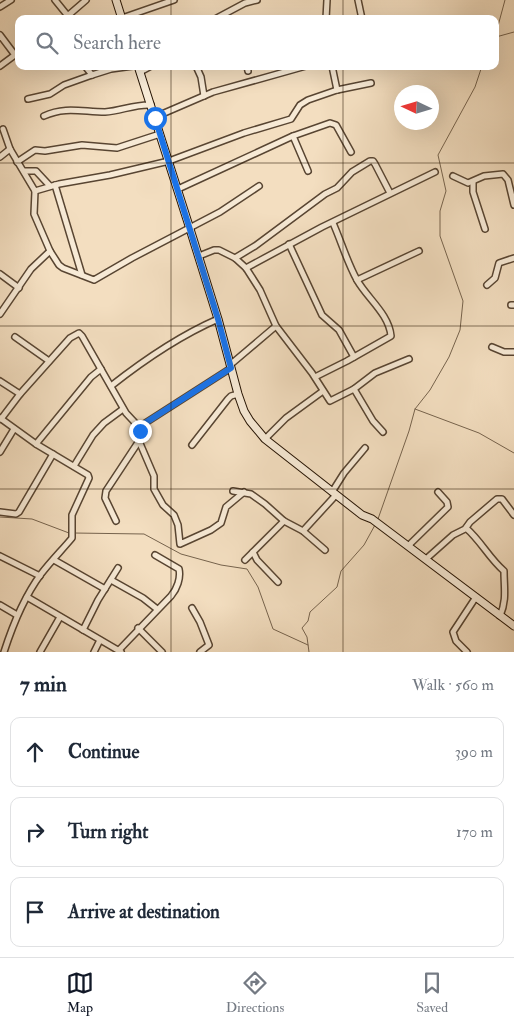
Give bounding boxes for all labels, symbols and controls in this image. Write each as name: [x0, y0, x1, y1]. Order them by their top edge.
search box: [15, 15, 499, 70]
icon: search: [33, 29, 61, 57]
text: Search here: [73, 31, 161, 55]
north arrow: [394, 85, 439, 130]
route start: [144, 107, 167, 130]
route end: [129, 420, 152, 443]
text: 7 min: [20, 671, 67, 698]
text: Walk · 560 m: [412, 675, 494, 695]
icon: ahead: [21, 738, 49, 766]
text: Continue: [68, 740, 139, 764]
text: 390 m: [455, 742, 493, 762]
icon: right: [21, 818, 49, 846]
text: Turn right: [68, 820, 148, 844]
text: 170 m: [456, 822, 493, 842]
icon: arrive: [21, 898, 49, 926]
text: Arrive at destination: [68, 900, 220, 924]
tab: Map: [66, 969, 94, 1016]
tab: Directions: [226, 969, 284, 1016]
tab: Saved: [416, 969, 448, 1016]

